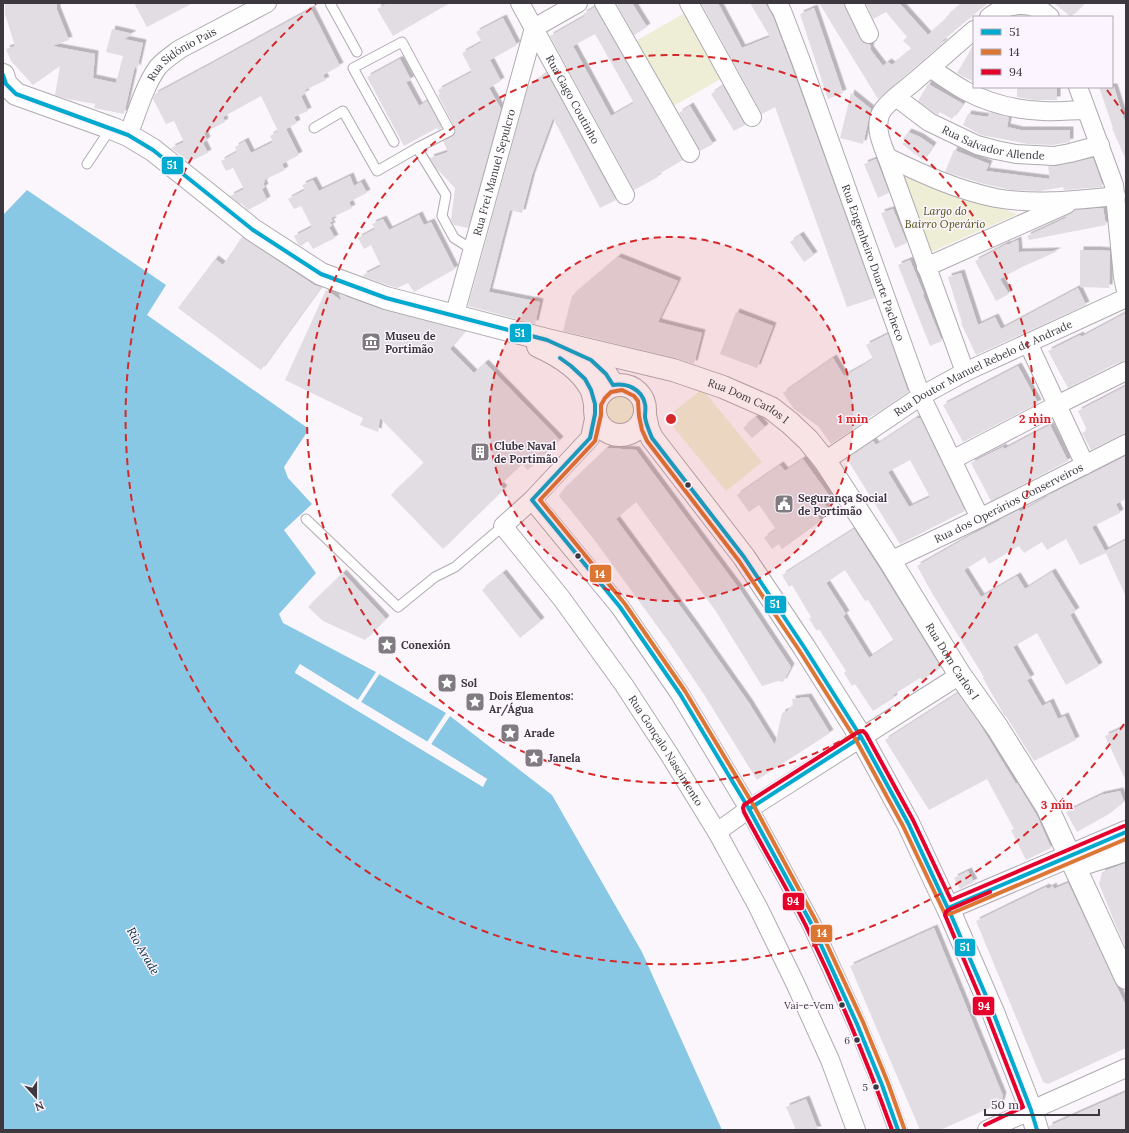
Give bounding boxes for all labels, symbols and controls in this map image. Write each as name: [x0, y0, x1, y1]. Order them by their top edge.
legend: [973, 16, 1113, 88]
street label: Rua Sidónio Pais: [144, 24, 219, 83]
text: 51: [1009, 24, 1020, 39]
text: 14: [1009, 44, 1020, 59]
street label: Rua Gago Coutinho: [543, 53, 603, 146]
text: 94: [1009, 64, 1023, 79]
street label: Rua Frei Manuel Sepulcro: [470, 107, 518, 237]
street label: Rua Salvador Allende: [940, 122, 1045, 163]
line badge: 51: [161, 156, 184, 175]
text: 51: [167, 158, 178, 172]
street label: Rua Engenheiro Duarte Pacheco: [839, 182, 908, 343]
park label: Largo do Bairro Operário: [905, 204, 985, 231]
street label: Rua Doutor Manuel Rebelo de Andrade: [891, 317, 1075, 419]
line badge: 51: [509, 323, 532, 343]
text: 51: [515, 326, 526, 340]
place label: Museu de Portimão: [385, 329, 436, 356]
museum icon: Museu de Portimão: [360, 331, 382, 353]
street label: Rua Dom Carlos I: [706, 375, 792, 427]
text: 1 min: [838, 411, 869, 426]
text: 2 min: [1019, 411, 1051, 426]
centre of rings: [664, 412, 678, 426]
place label: Clube Naval de Portimão: [494, 439, 558, 466]
building icon: Clube Naval de Portimão: [469, 441, 491, 463]
street label: Rua dos Operários Conserveiros: [932, 460, 1085, 546]
unlabelled marker: [683, 480, 693, 490]
place label: Segurança Social de Portimão: [798, 491, 888, 518]
public building icon: Segurança Social de Portimão: [773, 493, 795, 515]
unlabelled marker: [573, 551, 583, 561]
line badge: 14: [589, 564, 612, 583]
text: 14: [595, 567, 605, 581]
line badge: 51: [764, 595, 787, 614]
text: 51: [770, 597, 781, 611]
street label: Rua Dom Carlos I: [923, 620, 983, 703]
place icon: Conexión: [376, 634, 398, 656]
place label: Conexión: [401, 638, 451, 652]
place icon: Sol: [436, 672, 458, 694]
place label: Sol: [461, 676, 478, 690]
place label: Dois Elementos: Ar/Água: [489, 689, 574, 717]
place icon: Dois Elementos: Ar/Água: [464, 691, 486, 713]
street label: Rua Gonçalo Nascimento: [625, 692, 706, 809]
place icon: Arade: [499, 722, 521, 744]
place label: Arade: [524, 726, 555, 740]
place icon: Janela: [523, 747, 545, 769]
place label: Janela: [548, 751, 581, 765]
text: 3 min: [1041, 797, 1074, 812]
line badge: 94: [782, 892, 805, 911]
text: 94: [787, 894, 799, 908]
water label: Rio Arade: [124, 924, 163, 977]
line badge: 14: [810, 924, 833, 943]
text: 14: [817, 926, 827, 940]
line badge: 51: [954, 938, 976, 957]
text: 51: [960, 940, 971, 954]
line badge: 94: [972, 996, 995, 1016]
place label: Vai-e-Vem: [783, 999, 834, 1012]
text: 94: [978, 999, 990, 1013]
marker: Vai-e-Vem: [837, 1000, 847, 1010]
place label: 6: [844, 1034, 850, 1047]
marker: 6: [852, 1035, 862, 1045]
north arrow: [16, 1077, 56, 1117]
place label: 5: [863, 1081, 868, 1094]
marker: 5: [871, 1082, 881, 1092]
scale bar: [985, 1091, 1099, 1117]
text: 50 m: [991, 1097, 1019, 1112]
text: N: [33, 1098, 46, 1115]

